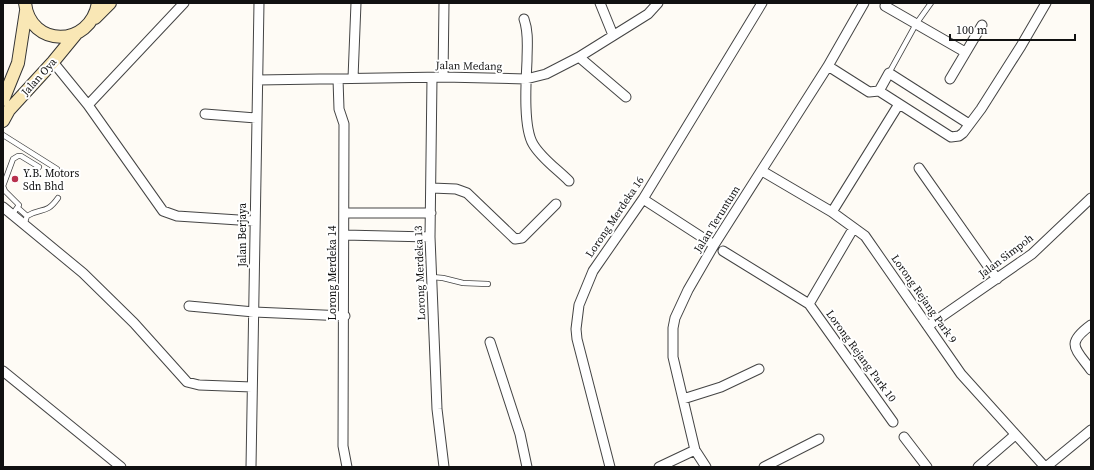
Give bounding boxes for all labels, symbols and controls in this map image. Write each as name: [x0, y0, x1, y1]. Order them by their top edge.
scale bar: [950, 16, 1075, 42]
text: 100 m: [956, 22, 988, 38]
street label: Jalan Oya: [17, 55, 60, 100]
street label: Jalan Medang: [435, 58, 503, 74]
place label: Y.B. Motors Sdn Bhd: [23, 166, 79, 194]
street label: Lorong Merdeka 16: [582, 173, 648, 261]
marker: Y.B. Motors Sdn Bhd: [10, 174, 20, 184]
street label: Jalan Teruntum: [690, 183, 744, 256]
street label: Jalan Berjaya: [235, 203, 250, 268]
street label: Lorong Merdeka 14: [325, 225, 340, 320]
street label: Lorong Merdeka 13: [411, 225, 429, 321]
street label: Jalan Simpoh: [975, 230, 1037, 282]
street label: Lorong Rejang Park 9: [888, 252, 960, 346]
street label: Lorong Rejang Park 10: [822, 307, 900, 405]

